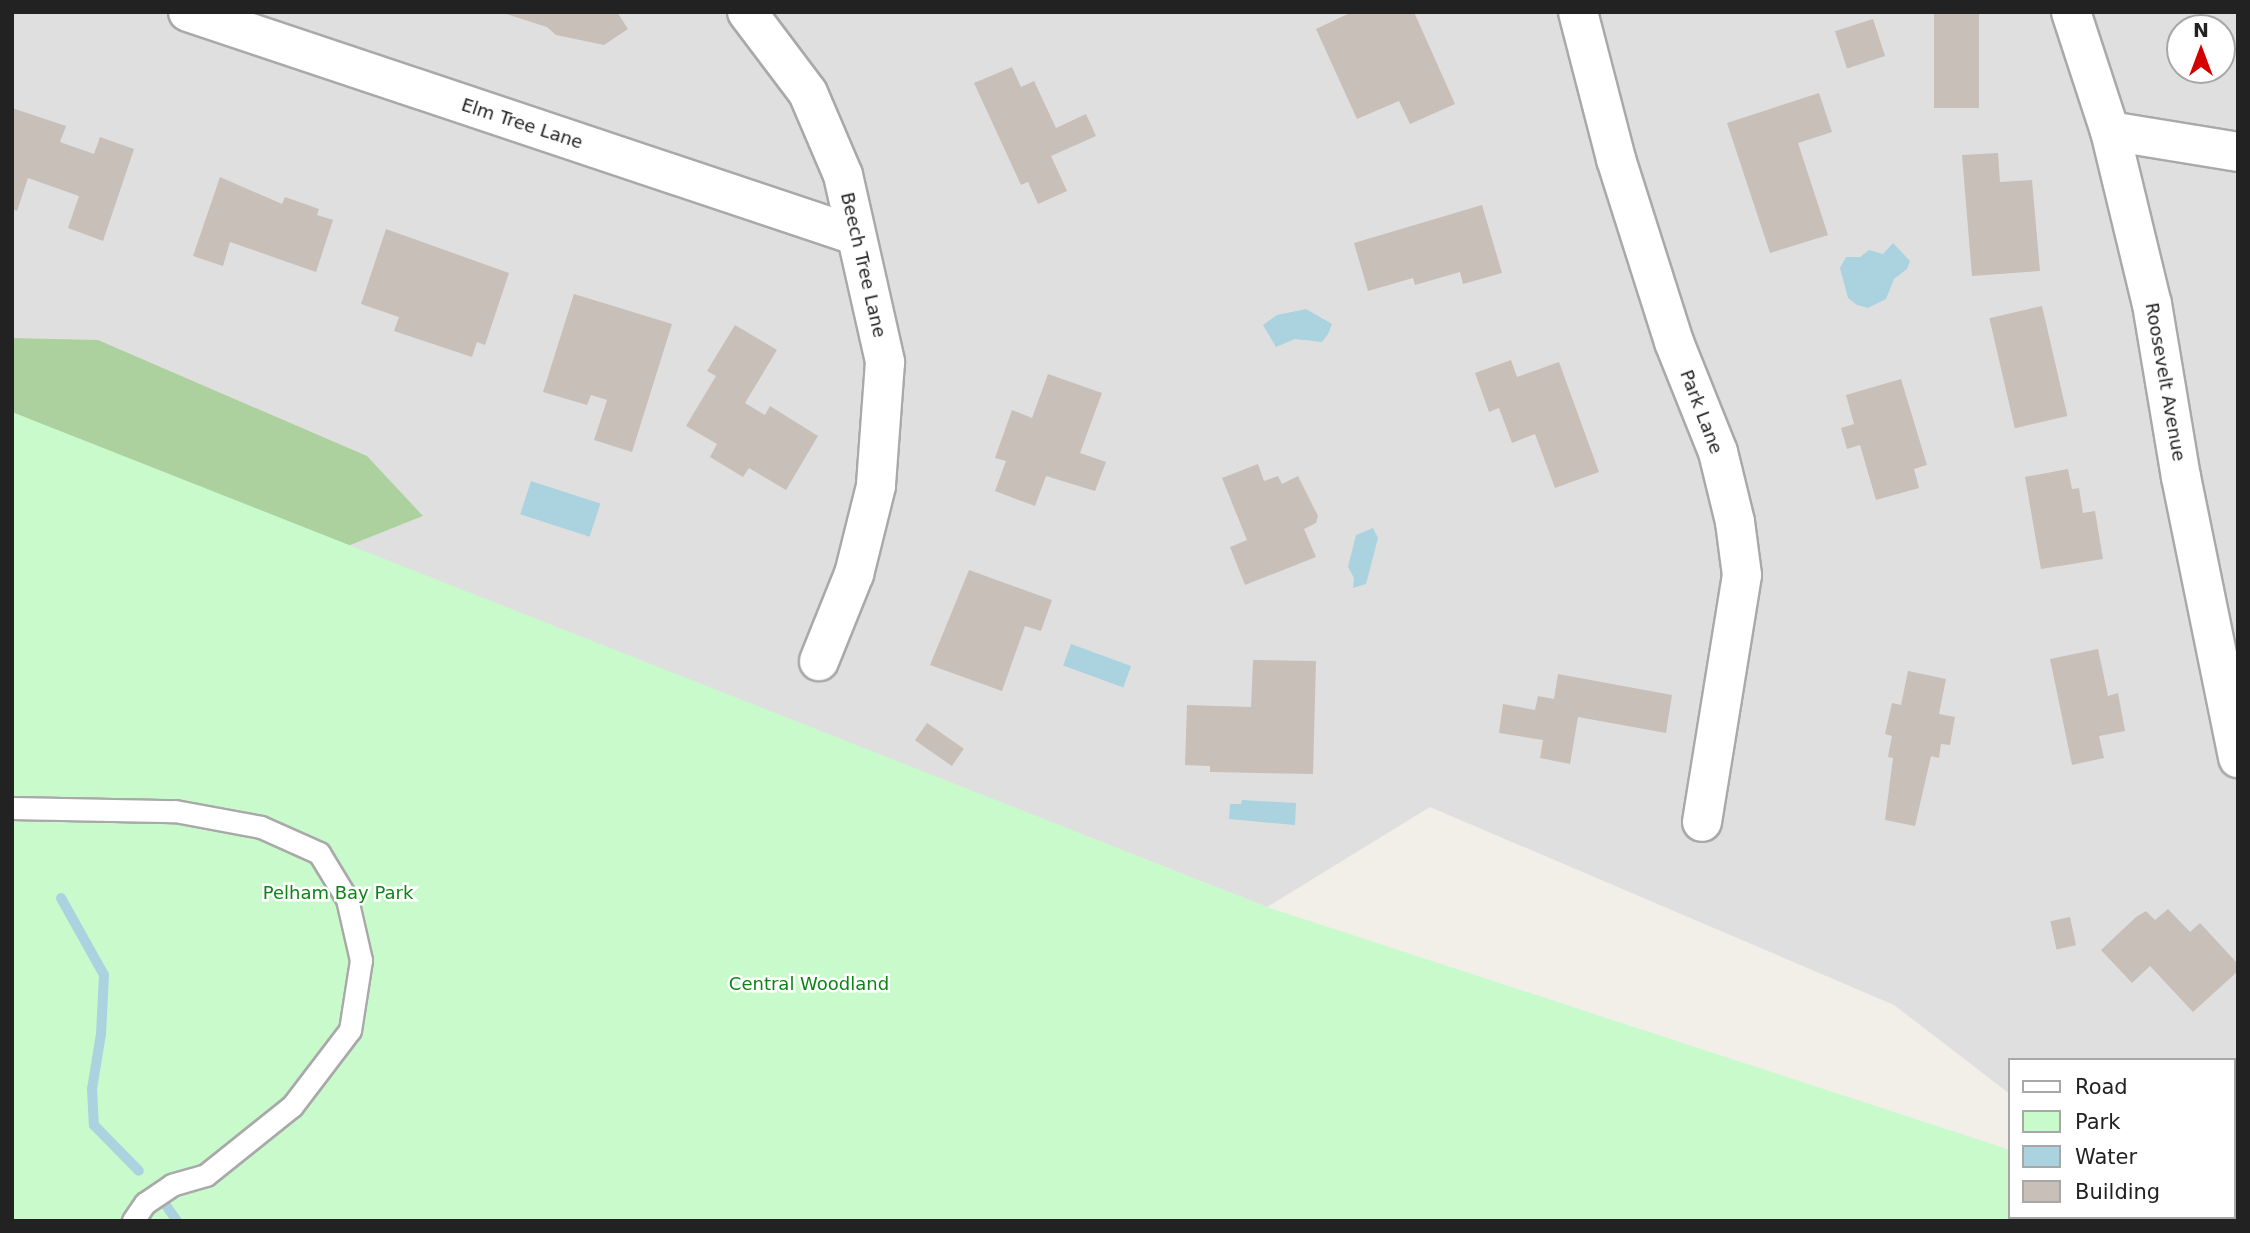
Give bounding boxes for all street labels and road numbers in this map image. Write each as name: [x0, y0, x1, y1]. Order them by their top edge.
street label: Elm Tree Lane: [459, 94, 585, 154]
street label: Beech Tree Lane: [836, 190, 890, 340]
street label: Roosevelt Avenue: [2140, 301, 2190, 463]
street label: Park Lane: [1675, 367, 1727, 457]

